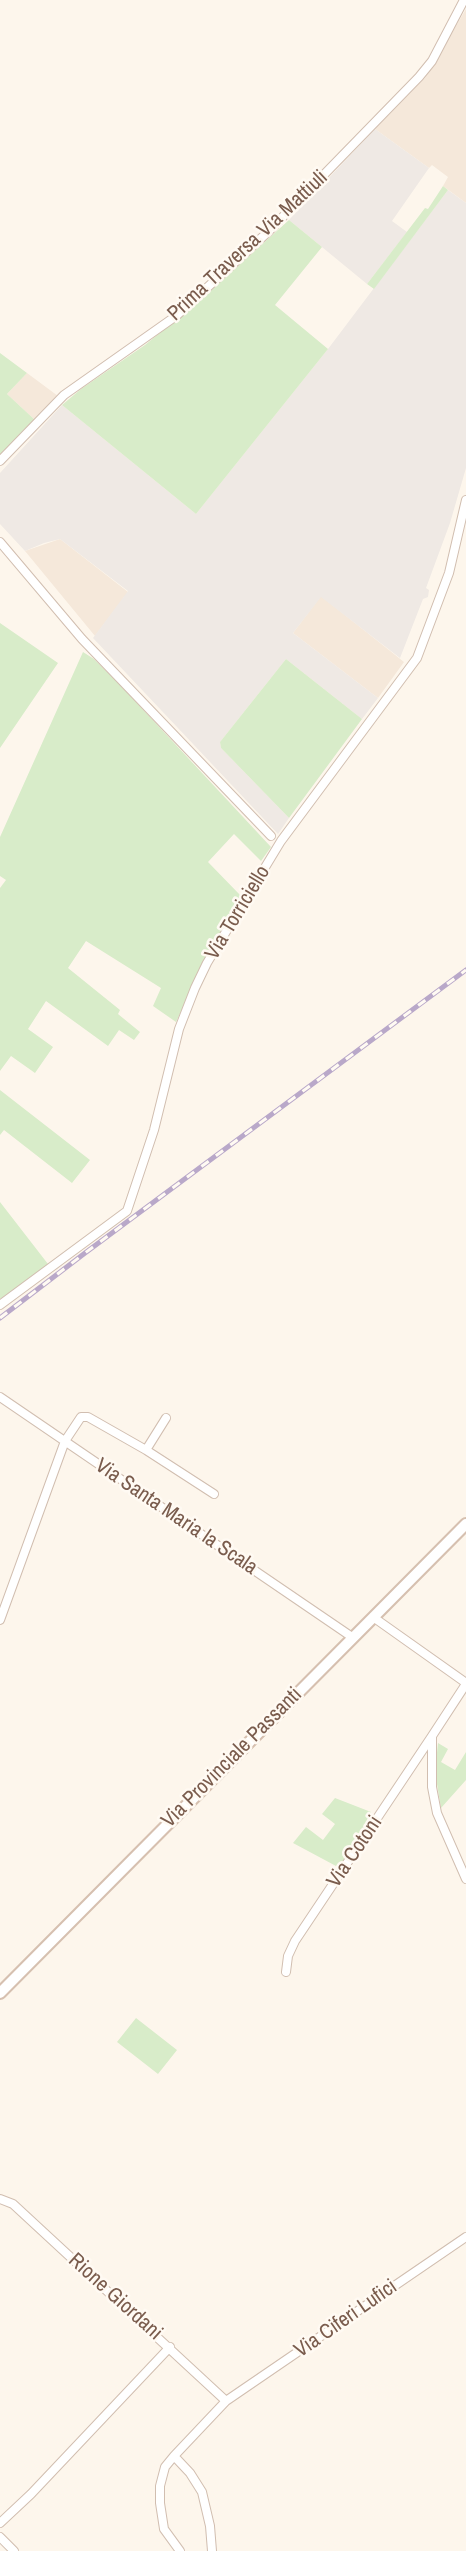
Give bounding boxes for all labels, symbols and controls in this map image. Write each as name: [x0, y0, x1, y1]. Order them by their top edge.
street label: Prima Traversa Via Mattiuli: [163, 165, 333, 327]
street label: Via Torriciello: [200, 862, 276, 964]
street label: Via Santa Maria la Scala: [90, 1453, 262, 1581]
street label: Via Provinciale Passanti: [157, 1683, 307, 1833]
street label: Via Cotoni: [322, 1811, 388, 1893]
street label: Rione Giordani: [63, 2248, 167, 2346]
street label: Via Ciferi Lufici: [290, 2274, 402, 2364]

